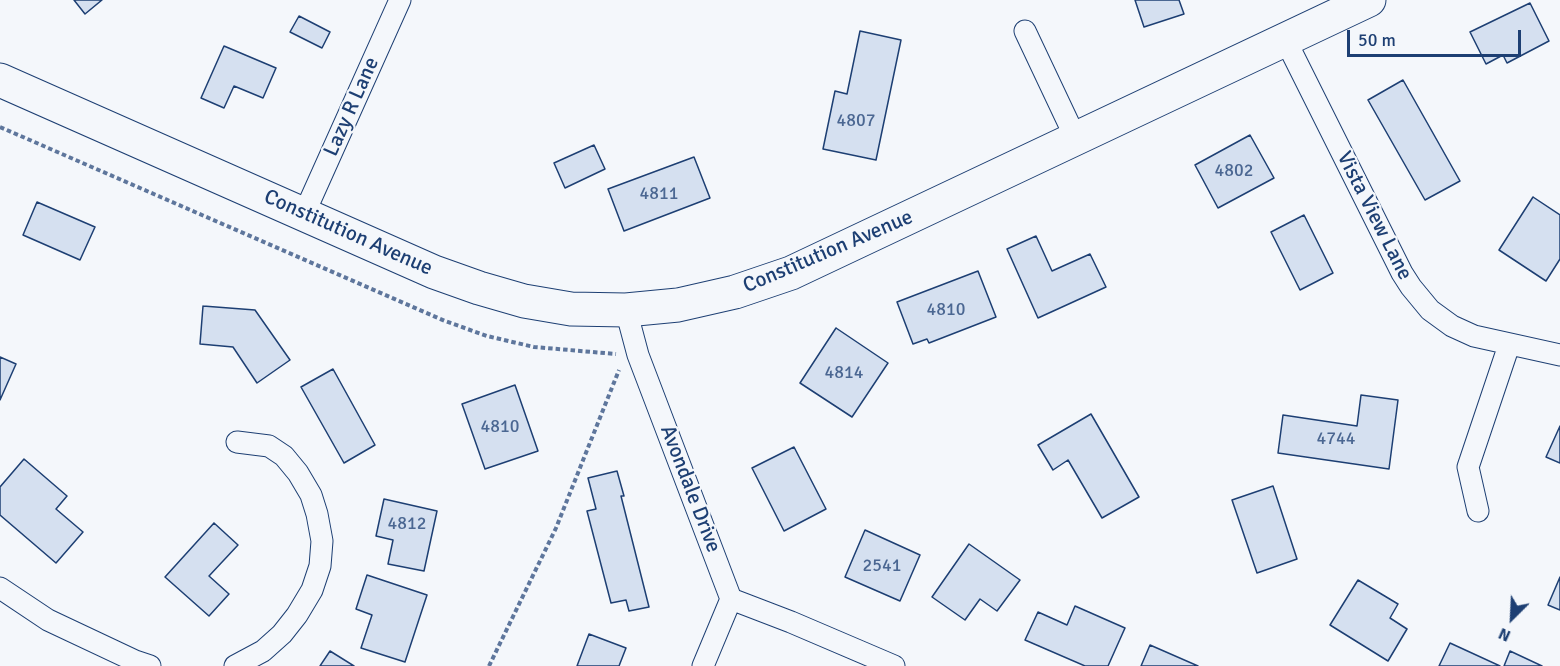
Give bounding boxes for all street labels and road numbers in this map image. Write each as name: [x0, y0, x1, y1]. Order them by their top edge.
street label: Lazy R Lane: [319, 54, 385, 160]
street label: Vista View Lane: [1331, 148, 1417, 284]
street label: Constitution Avenue: [260, 184, 436, 282]
street label: Constitution Avenue: [739, 205, 917, 299]
street label: Avondale Drive: [654, 422, 726, 556]

